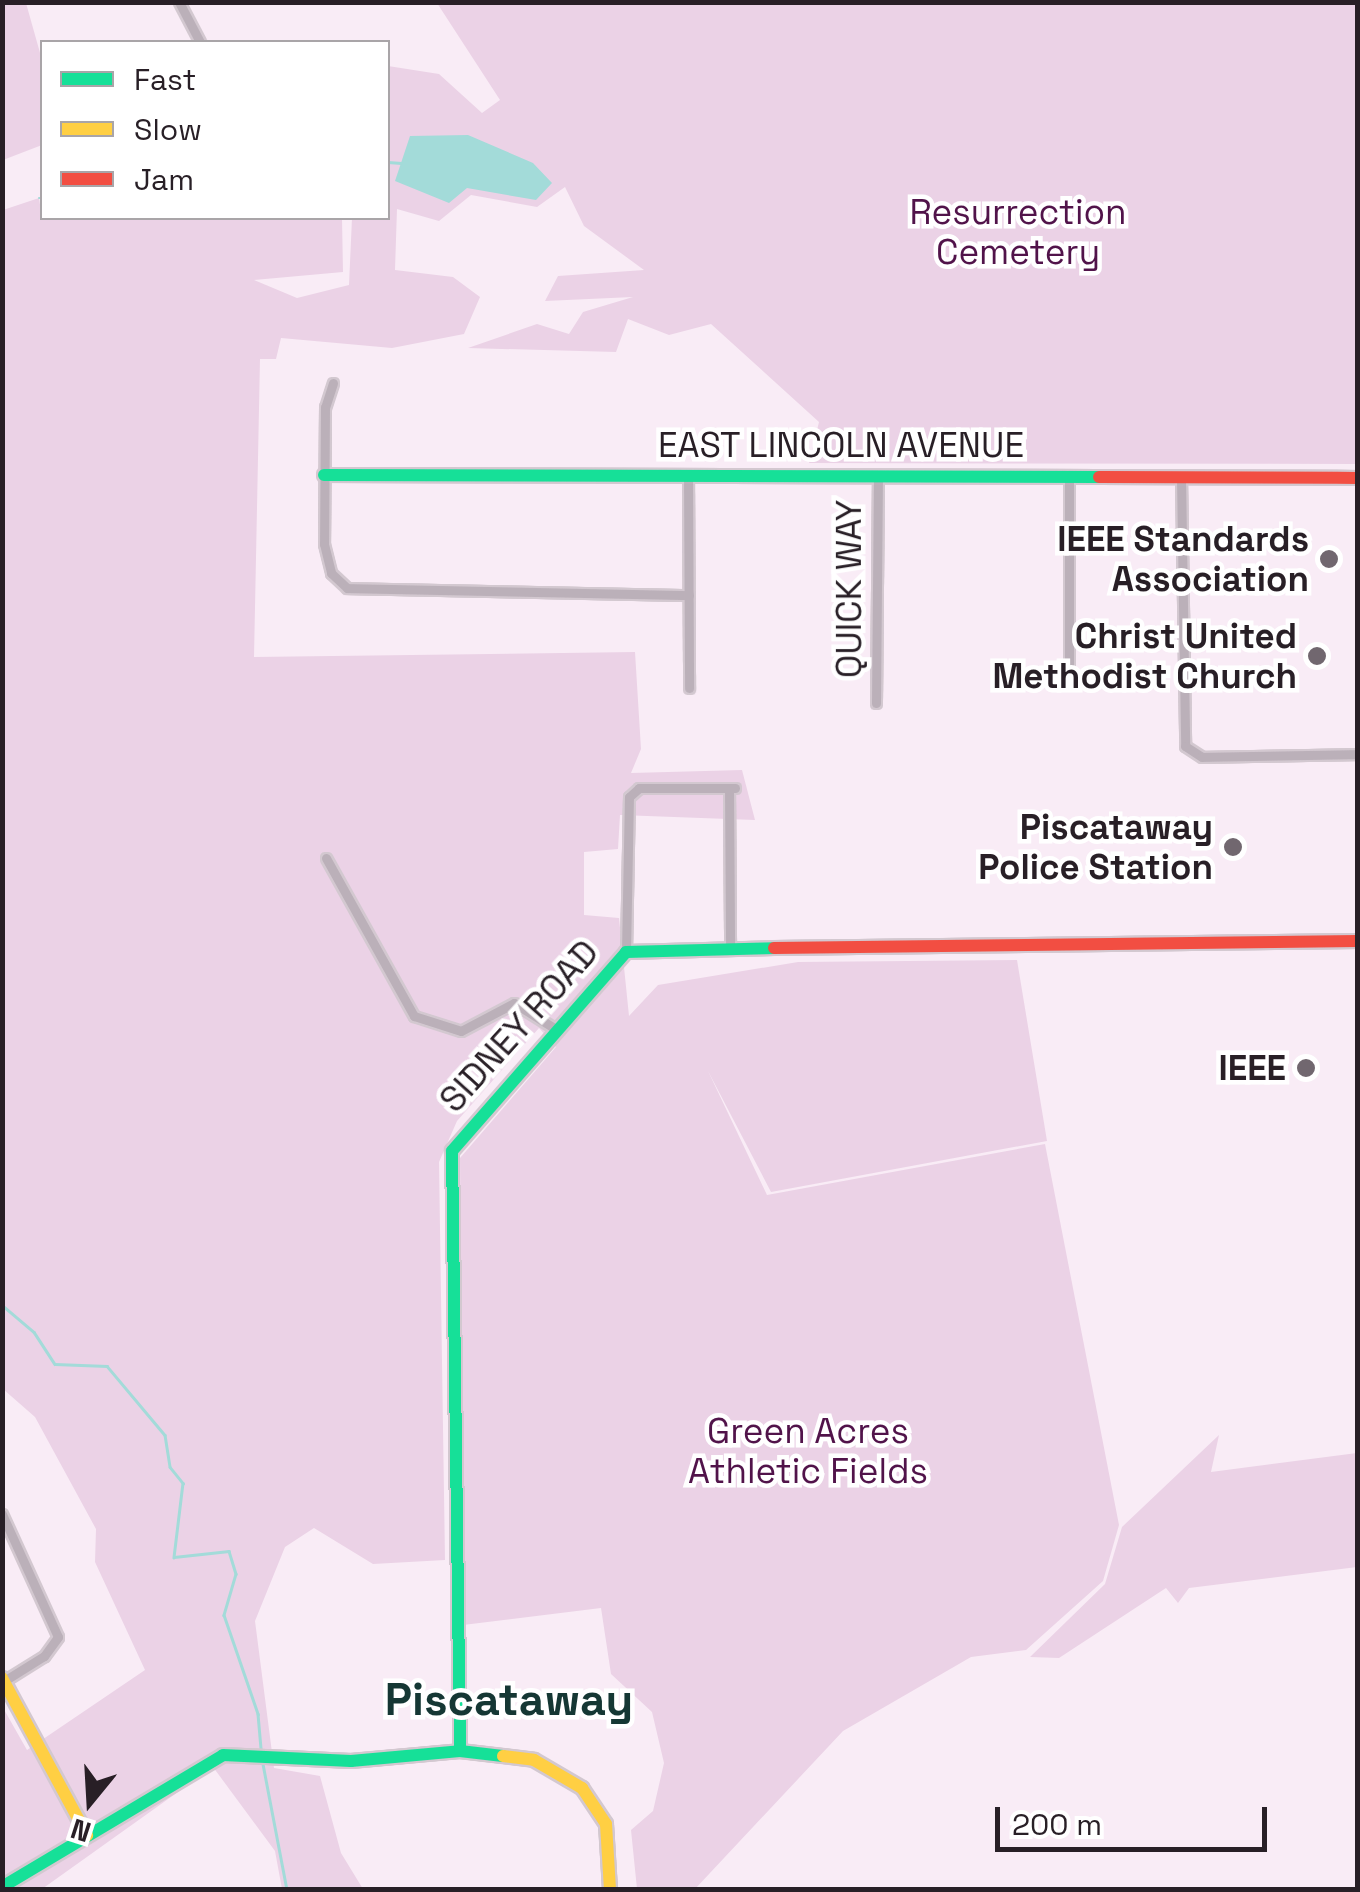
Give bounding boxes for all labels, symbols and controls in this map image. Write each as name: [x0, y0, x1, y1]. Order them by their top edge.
legend: [40, 40, 390, 220]
text: Fast: [134, 60, 196, 99]
text: Slow: [134, 110, 202, 149]
text: Jam: [134, 160, 194, 199]
park label: Resurrection Cemetery: [909, 191, 1127, 273]
street label: EAST LINCOLN AVENUE: [657, 424, 1025, 466]
street label: QUICK WAY: [828, 500, 870, 678]
place label: IEEE Standards Association: [1057, 518, 1309, 600]
marker: IEEE Standards Association: [1318, 548, 1340, 570]
place label: Christ United Methodist Church: [992, 615, 1297, 697]
marker: Christ United Methodist Church: [1306, 645, 1328, 667]
place label: Piscataway Police Station: [978, 806, 1213, 888]
marker: Piscataway Police Station: [1222, 836, 1244, 858]
street label: SIDNEY ROAD: [431, 931, 607, 1121]
place label: IEEE: [1219, 1047, 1286, 1089]
marker: IEEE: [1295, 1057, 1317, 1079]
park label: Green Acres Athletic Fields: [688, 1410, 928, 1492]
district label: Piscataway: [385, 1673, 633, 1727]
north arrow: [40, 1752, 140, 1852]
scale bar: [1000, 1787, 1272, 1849]
text: 200 m: [1012, 1805, 1102, 1844]
text: N: [66, 1811, 95, 1851]

